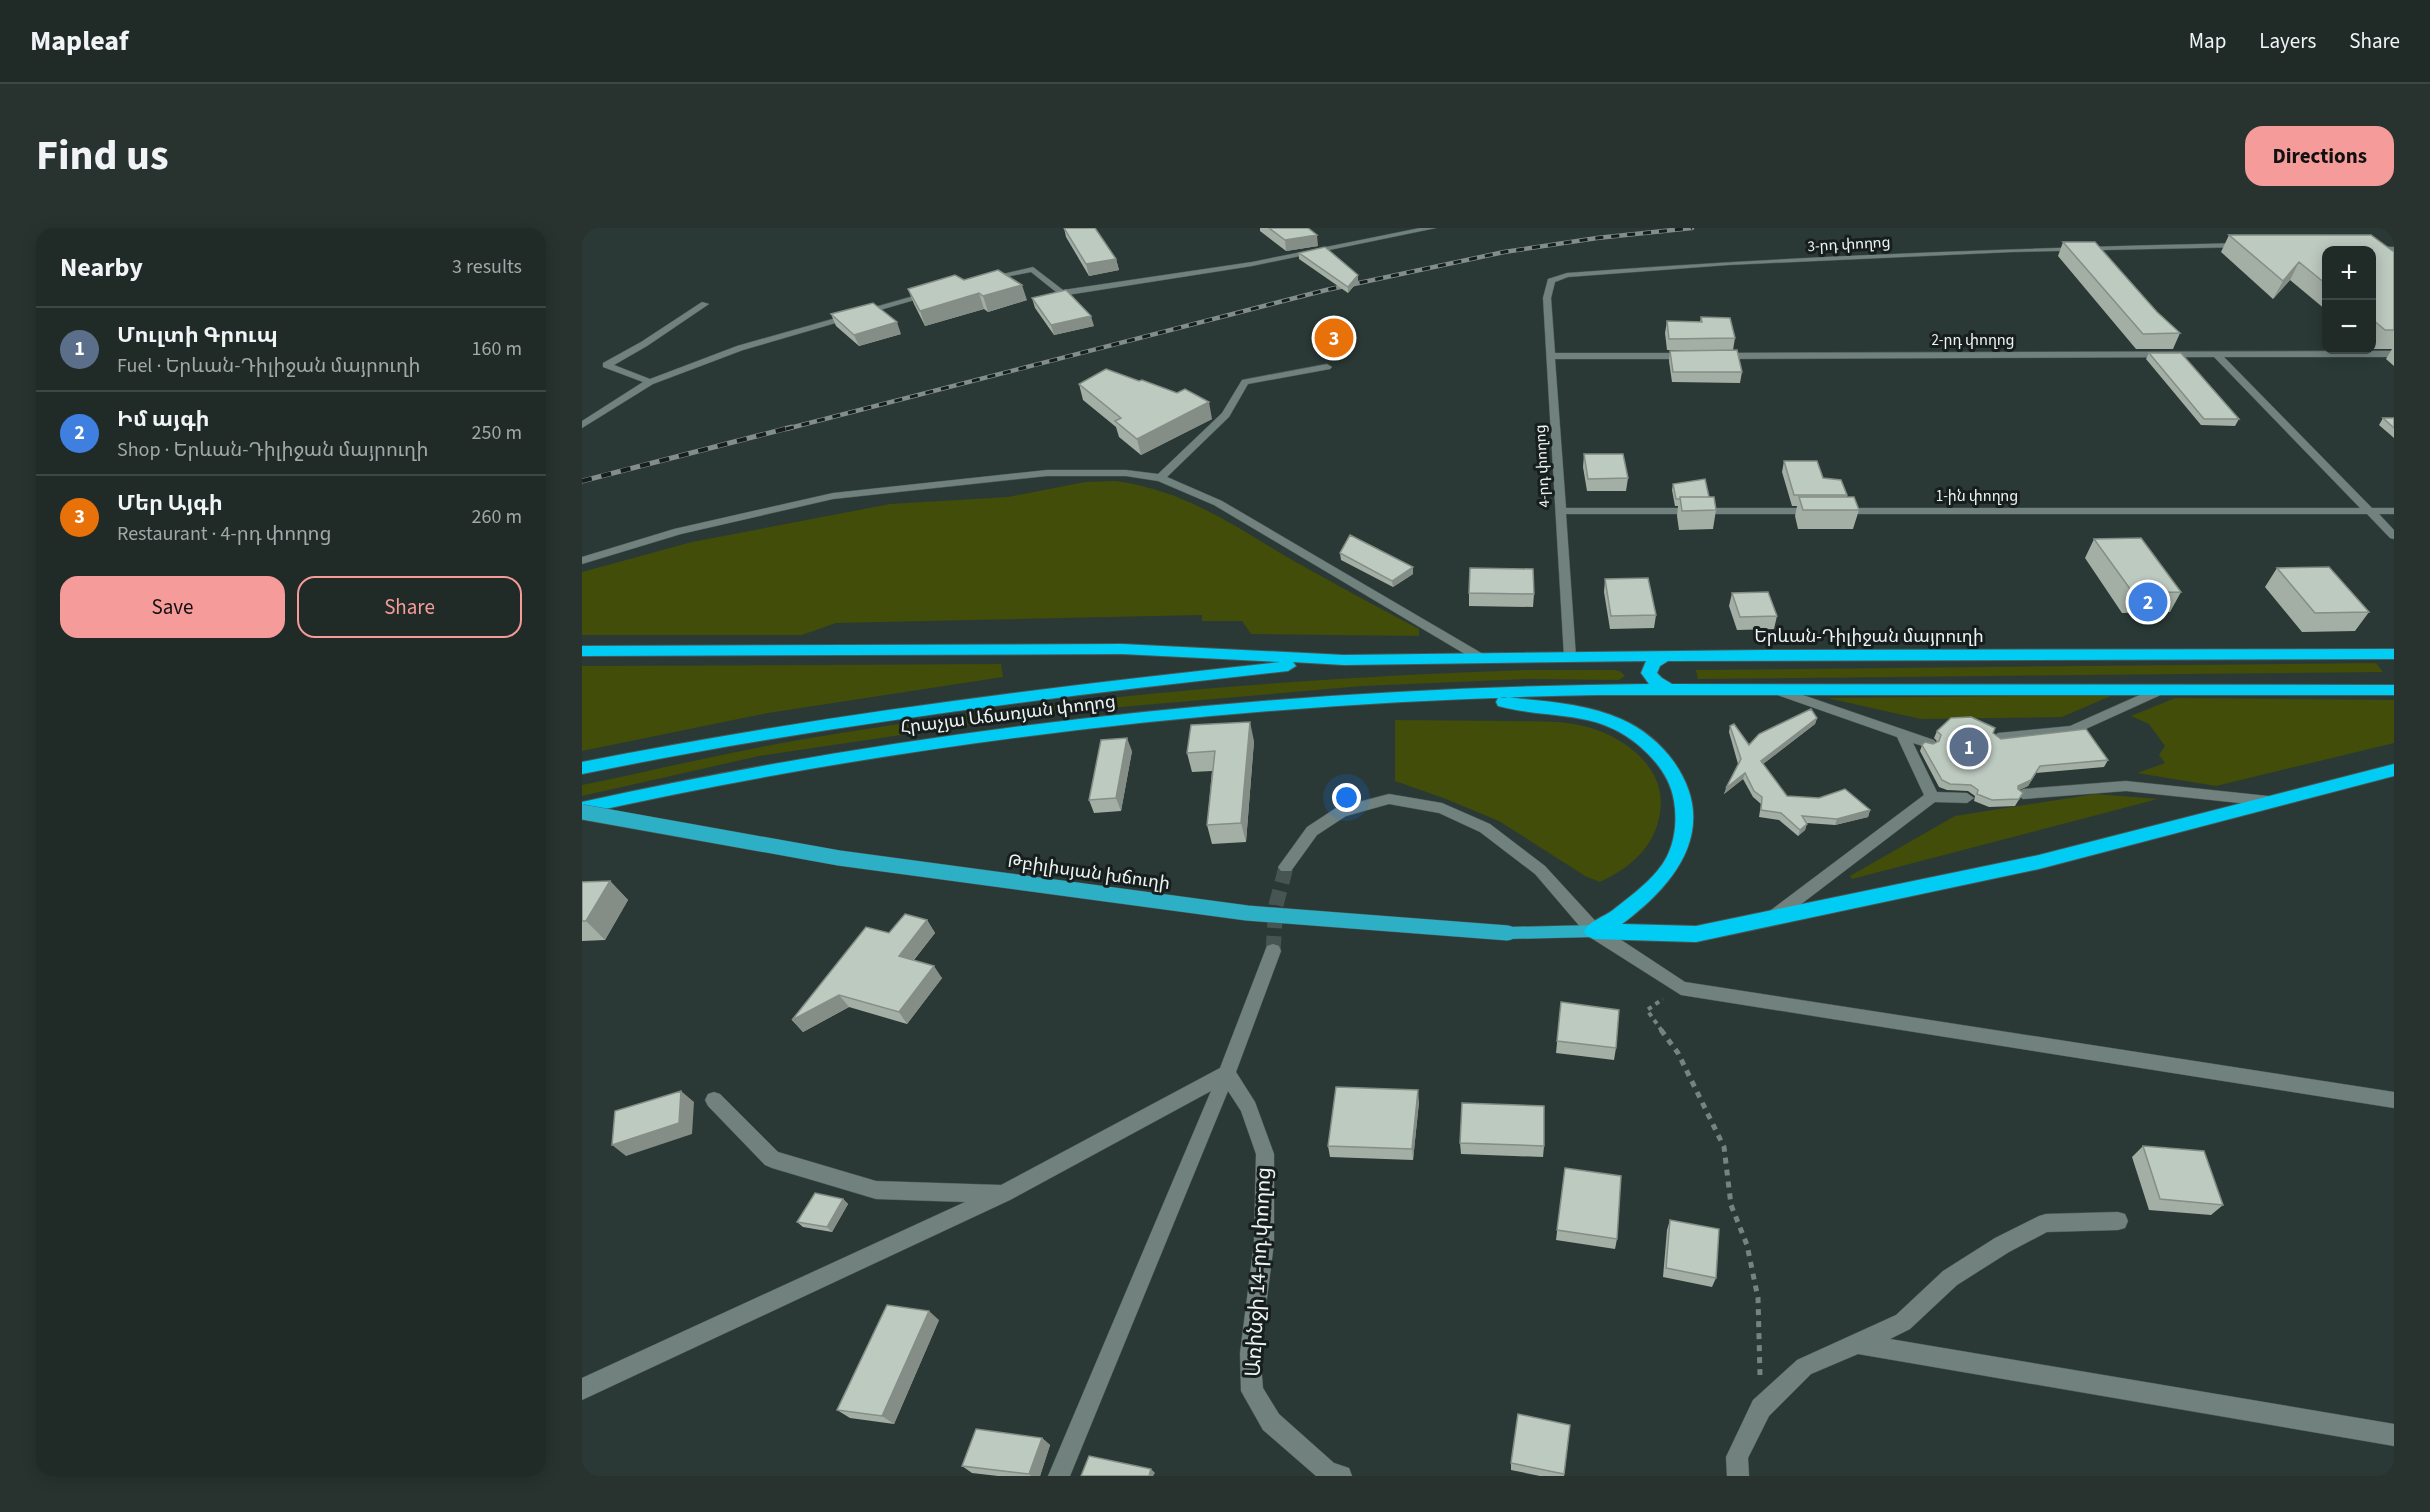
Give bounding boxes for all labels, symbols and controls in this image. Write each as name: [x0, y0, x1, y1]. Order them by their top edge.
text: Mapleaf: [30, 21, 129, 61]
text: Map: [2189, 26, 2226, 56]
text: Layers: [2259, 26, 2316, 56]
text: Share: [2349, 26, 2400, 56]
text: Find us: [36, 126, 169, 186]
button: Directions: [2245, 126, 2394, 186]
street label: 3-րդ փողոց: [1807, 232, 1891, 257]
map controls: [2322, 246, 2376, 354]
button: +: [2322, 246, 2376, 300]
text: Nearby: [60, 249, 143, 286]
text: 3 results: [452, 253, 522, 281]
button: −: [2322, 300, 2376, 354]
pin: 3: [1314, 316, 1353, 360]
text: Մուլտի Գրուպ: [117, 319, 278, 351]
street label: 2-րդ փողոց: [1931, 330, 2015, 351]
text: 1: [74, 335, 85, 363]
text: 160 m: [472, 335, 522, 363]
text: Fuel · Երևան-Դիլիջան մայրուղի: [117, 352, 420, 380]
text: Իմ այգի: [117, 403, 210, 435]
text: 2: [74, 419, 85, 447]
text: 250 m: [472, 419, 522, 447]
street label: 4-րդ փողոց: [1530, 424, 1555, 508]
text: Shop · Երևան-Դիլիջան մայրուղի: [117, 436, 428, 464]
street label: 1-ին փողոց: [1936, 486, 2018, 507]
text: Մեր Այգի: [117, 487, 223, 519]
text: 3: [74, 503, 85, 531]
text: 260 m: [472, 503, 522, 531]
text: Restaurant · 4-րդ փողոց: [117, 520, 331, 548]
button: Save: [60, 576, 285, 638]
button: Share: [297, 576, 522, 638]
pin: 2: [2128, 580, 2168, 625]
street label: Երևան-Դիլիջան մայրուղի: [1754, 624, 1984, 649]
street label: Հրաչյա Աճառյան փողոց: [899, 689, 1117, 740]
pin: 1: [1950, 724, 1988, 770]
your location: [1332, 783, 1361, 812]
street label: Թբիլիսյան խճուղի: [1006, 849, 1172, 896]
street label: Առինջի 14-րդ փողոց: [1238, 1166, 1278, 1378]

